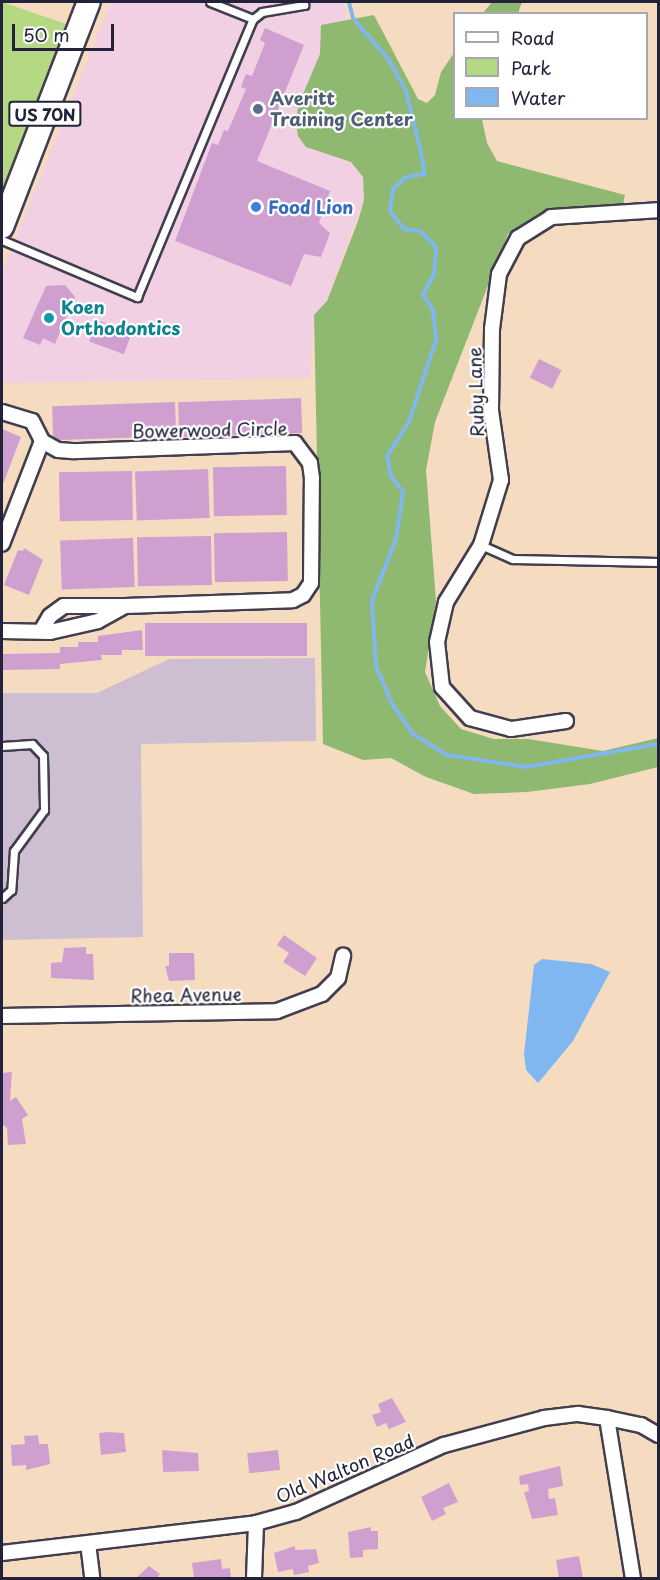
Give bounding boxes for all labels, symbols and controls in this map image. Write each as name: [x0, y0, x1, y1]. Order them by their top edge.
scale bar: [15, 12, 117, 50]
legend: [453, 12, 648, 120]
text: 50 m: [23, 21, 70, 48]
text: Road: [511, 24, 555, 51]
text: Park: [511, 54, 551, 81]
text: Water: [511, 84, 565, 111]
place label: Averitt Training Center: [270, 88, 414, 130]
road number: US 70N: [8, 101, 82, 127]
marker: Averitt Training Center: [251, 102, 265, 116]
place label: Food Lion: [268, 196, 354, 218]
marker: Food Lion: [249, 200, 263, 214]
place label: Koen Orthodontics: [61, 297, 180, 340]
marker: Koen Orthodontics: [42, 311, 56, 325]
street label: Ruby Lane: [464, 346, 488, 438]
street label: Bowerwood Circle: [131, 418, 289, 442]
street label: Rhea Avenue: [130, 983, 242, 1007]
street label: Old Walton Road: [273, 1430, 417, 1508]

